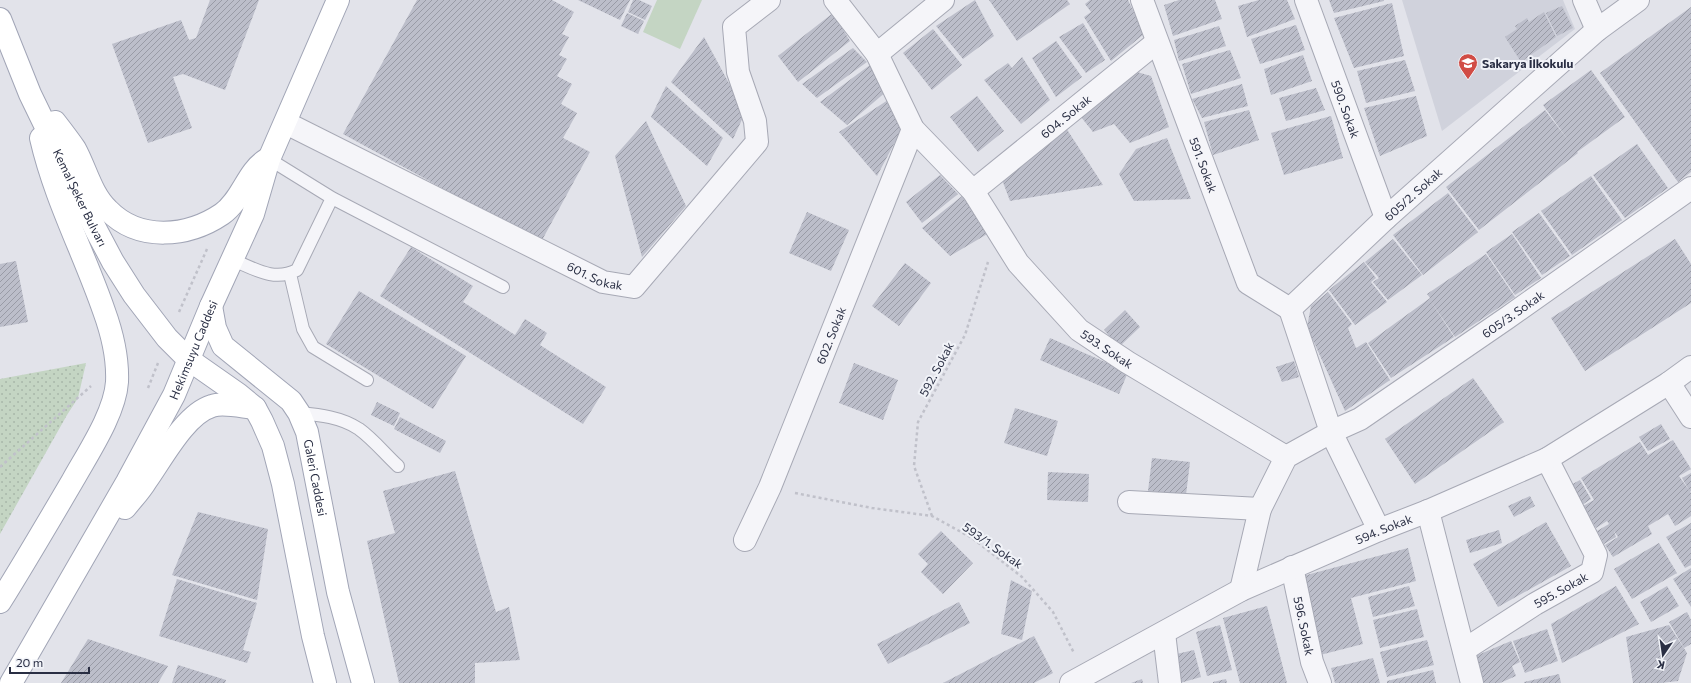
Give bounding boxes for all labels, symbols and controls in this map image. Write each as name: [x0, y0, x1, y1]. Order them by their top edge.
school or university icon: Sakarya İlkokulu: [1457, 52, 1479, 80]
place label: Sakarya İlkokulu: [1482, 56, 1574, 70]
street label: 590. Sokak: [1329, 78, 1363, 140]
street label: 604. Sokak: [1037, 91, 1094, 141]
street label: 591. Sokak: [1187, 135, 1221, 195]
street label: Kemal Şeker Bulvarı: [51, 147, 110, 249]
street label: 605/2. Sokak: [1381, 164, 1445, 223]
street label: 601. Sokak: [565, 258, 624, 292]
street label: 605/3. Sokak: [1479, 287, 1547, 340]
street label: Hekimsuyu Caddesi: [166, 298, 220, 401]
street label: 602. Sokak: [813, 304, 849, 366]
street label: 593. Sokak: [1078, 326, 1136, 371]
street label: 592. Sokak: [916, 339, 956, 399]
street label: Galeri Caddesi: [302, 438, 330, 517]
street label: 594. Sokak: [1353, 511, 1414, 546]
street label: 593/1. Sokak: [960, 519, 1026, 571]
street label: 595. Sokak: [1531, 569, 1590, 610]
street label: 596. Sokak: [1291, 595, 1317, 657]
north arrow: [1643, 635, 1683, 675]
scale bar: [10, 649, 89, 675]
text: 20 m: [16, 655, 43, 669]
text: K: [1655, 658, 1666, 672]

